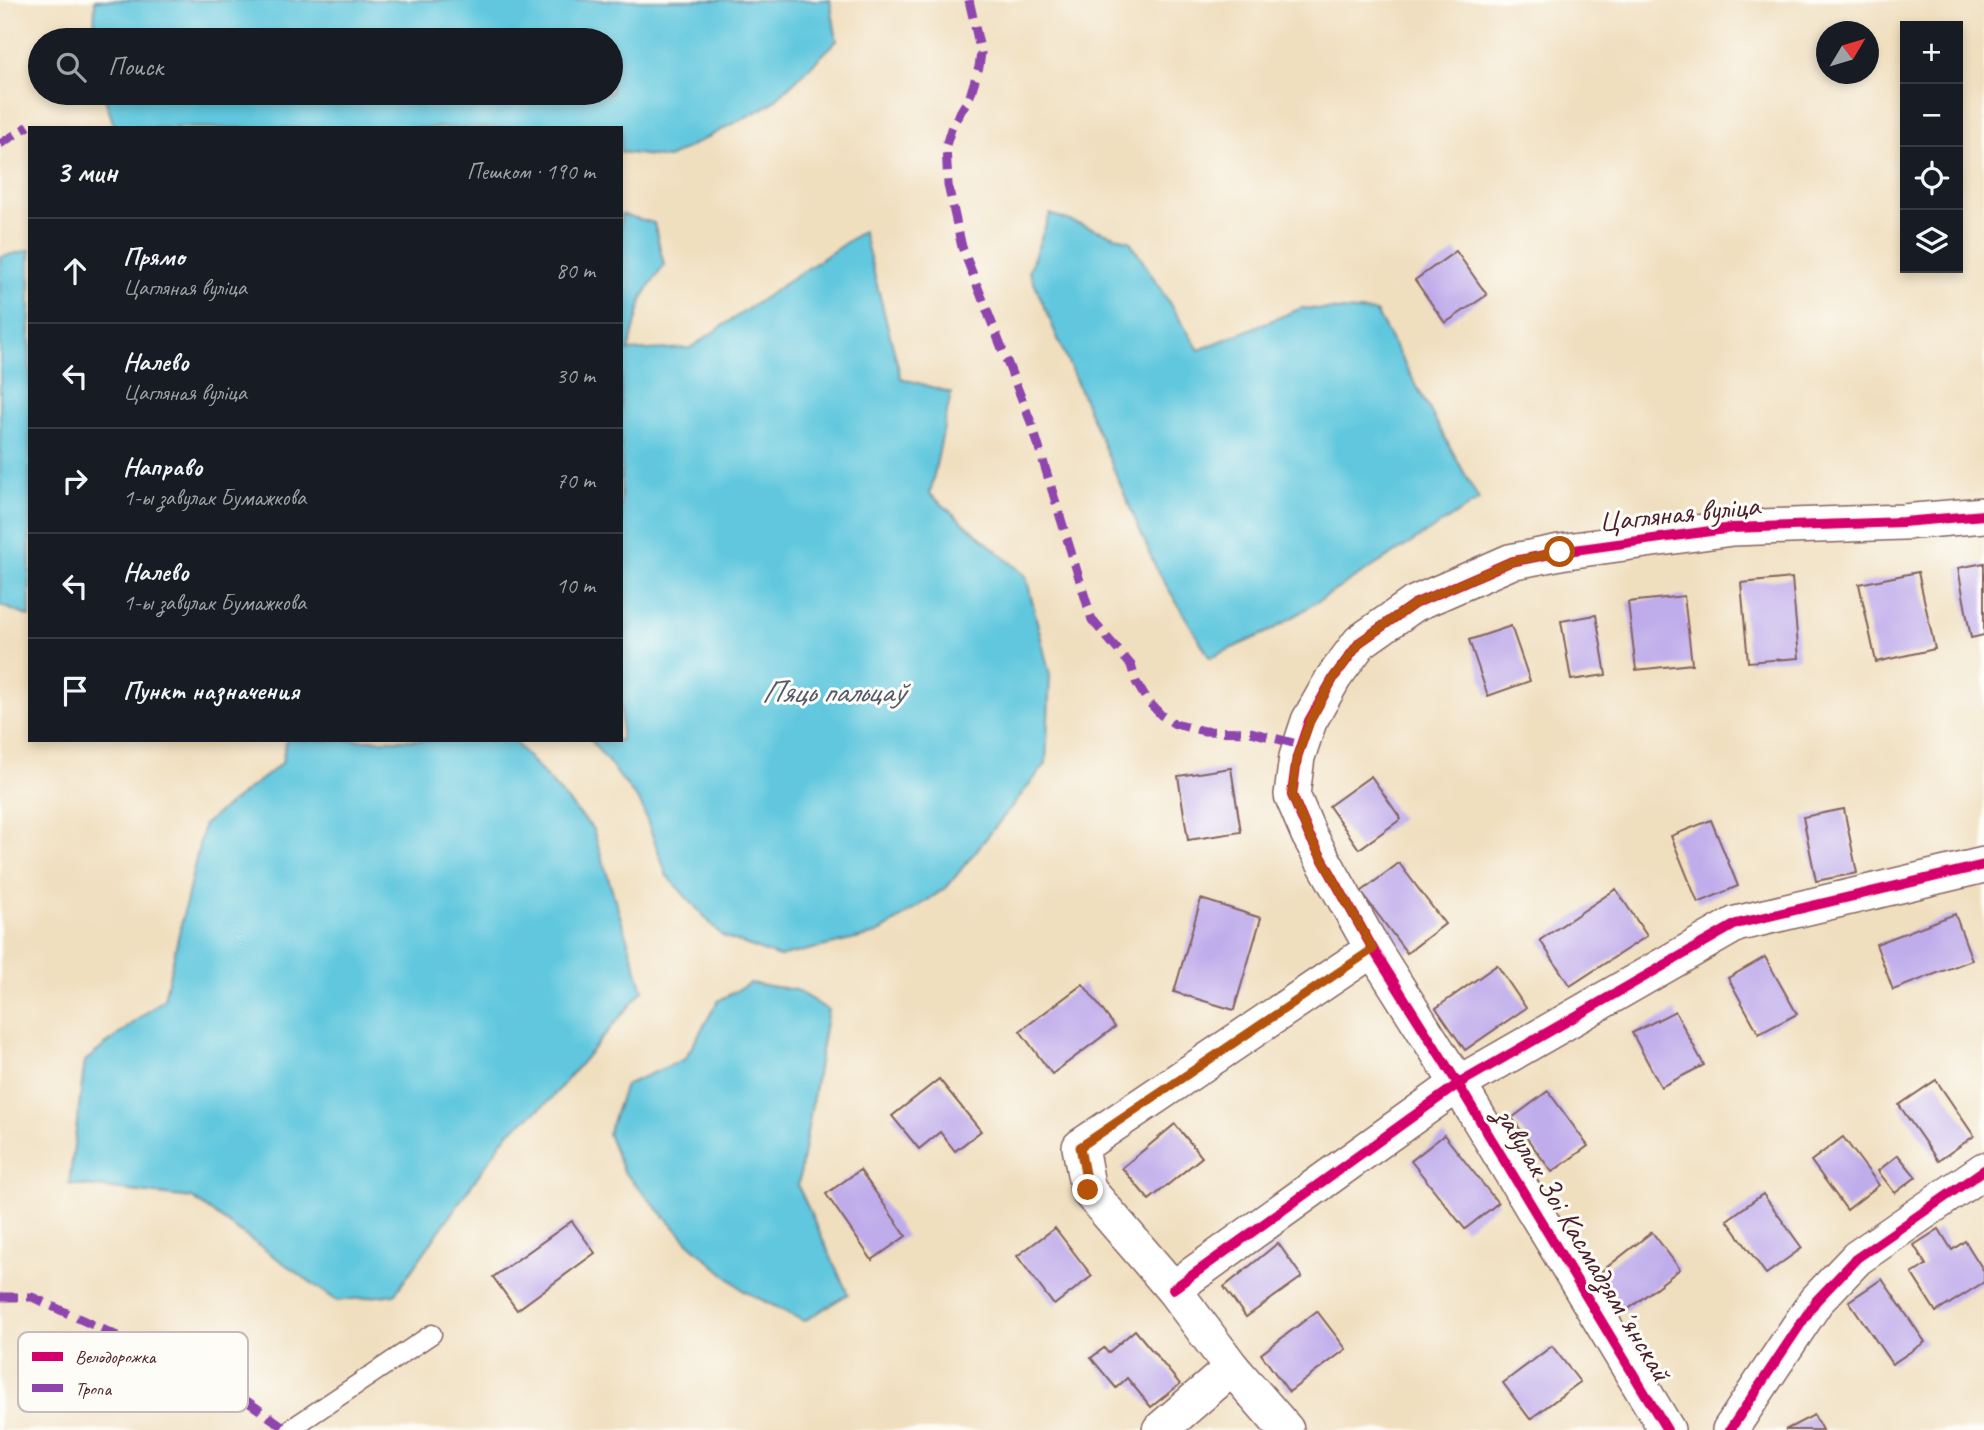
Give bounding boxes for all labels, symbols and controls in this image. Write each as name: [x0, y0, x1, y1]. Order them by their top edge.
north arrow: [1816, 21, 1879, 84]
map controls: [1900, 21, 1963, 273]
button: +: [1900, 21, 1963, 84]
search box: [28, 28, 623, 105]
icon: search: [52, 48, 90, 86]
text: Поиск: [108, 50, 163, 83]
button: −: [1900, 84, 1963, 147]
button: locate: [1900, 147, 1963, 210]
text: 3 мин: [56, 153, 117, 191]
text: Пешком · 190 m: [467, 157, 595, 186]
button: layers: [1900, 210, 1963, 273]
text: Прямо: [123, 240, 185, 273]
icon: ahead: [56, 252, 94, 290]
text: 80 m: [556, 256, 595, 285]
text: Цагляная вуліца: [123, 273, 247, 302]
text: Налево: [123, 345, 189, 378]
icon: left: [56, 357, 94, 395]
text: 30 m: [556, 361, 595, 390]
text: Цагляная вуліца: [123, 378, 247, 407]
text: Направо: [123, 450, 202, 483]
icon: right: [56, 462, 94, 500]
text: 70 m: [556, 466, 595, 495]
text: 1-ы завулак Бумажкова: [123, 483, 306, 512]
street label: Цагляная вуліца: [1597, 485, 1763, 540]
route start: [1544, 536, 1575, 567]
text: Налево: [123, 555, 189, 588]
icon: left: [56, 567, 94, 605]
text: 10 m: [556, 571, 595, 600]
text: 1-ы завулак Бумажкова: [123, 588, 306, 617]
water label: Пяць пальцаў: [762, 671, 912, 712]
icon: arrive: [56, 672, 94, 710]
text: Пункт назначения: [123, 674, 299, 707]
street label: завулак Зоі Касмадзямʼянскай: [1485, 1097, 1682, 1389]
route end: [1072, 1174, 1103, 1205]
legend: [18, 1332, 248, 1412]
text: Велодорожка: [75, 1345, 157, 1369]
text: Тропа: [75, 1377, 112, 1401]

